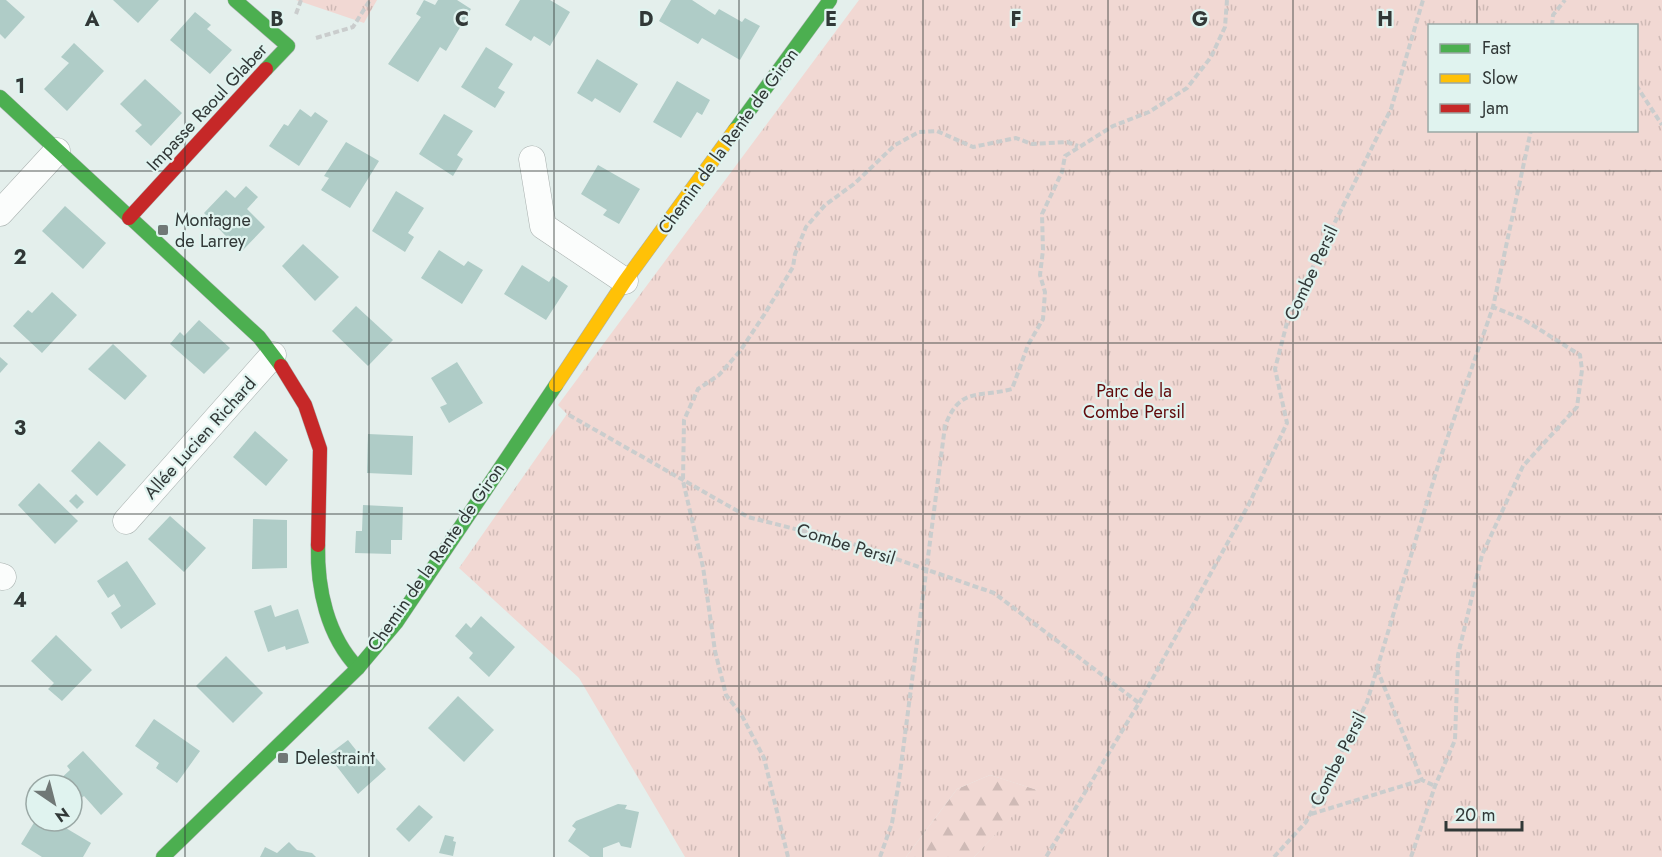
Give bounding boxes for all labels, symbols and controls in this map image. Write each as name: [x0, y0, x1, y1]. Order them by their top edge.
text: A: [84, 5, 100, 34]
text: B: [270, 5, 284, 34]
text: C: [455, 5, 469, 34]
text: D: [639, 5, 653, 34]
text: E: [825, 5, 837, 34]
text: F: [1010, 5, 1022, 34]
text: G: [1192, 5, 1208, 34]
text: H: [1377, 5, 1393, 34]
legend: [1428, 24, 1638, 132]
text: Fast: [1482, 35, 1511, 61]
street label: Impasse Raoul Glaber: [141, 37, 274, 177]
street label: Chemin de la Rente de Giron: [652, 43, 804, 239]
text: Slow: [1482, 65, 1519, 91]
text: 1: [15, 72, 25, 101]
text: Jam: [1480, 95, 1509, 121]
place label: Montagne de Larrey: [175, 207, 251, 254]
street label: Combe Persil: [1278, 221, 1344, 325]
marker: Montagne de Larrey: [156, 223, 170, 237]
text: 2: [13, 243, 27, 272]
street label: Allée Lucien Richard: [138, 371, 262, 505]
park label: Parc de la Combe Persil: [1083, 378, 1185, 425]
text: 3: [14, 414, 26, 443]
street label: Chemin de la Rente de Giron: [361, 458, 511, 656]
street label: Combe Persil: [793, 517, 899, 571]
text: 4: [13, 586, 27, 615]
street label: Combe Persil: [1303, 708, 1373, 810]
place label: Delestraint: [295, 745, 375, 771]
marker: Delestraint: [276, 751, 290, 765]
north arrow: [24, 773, 84, 833]
scale bar: [1446, 794, 1522, 832]
text: N: [51, 802, 74, 828]
text: 20 m: [1455, 802, 1495, 828]

